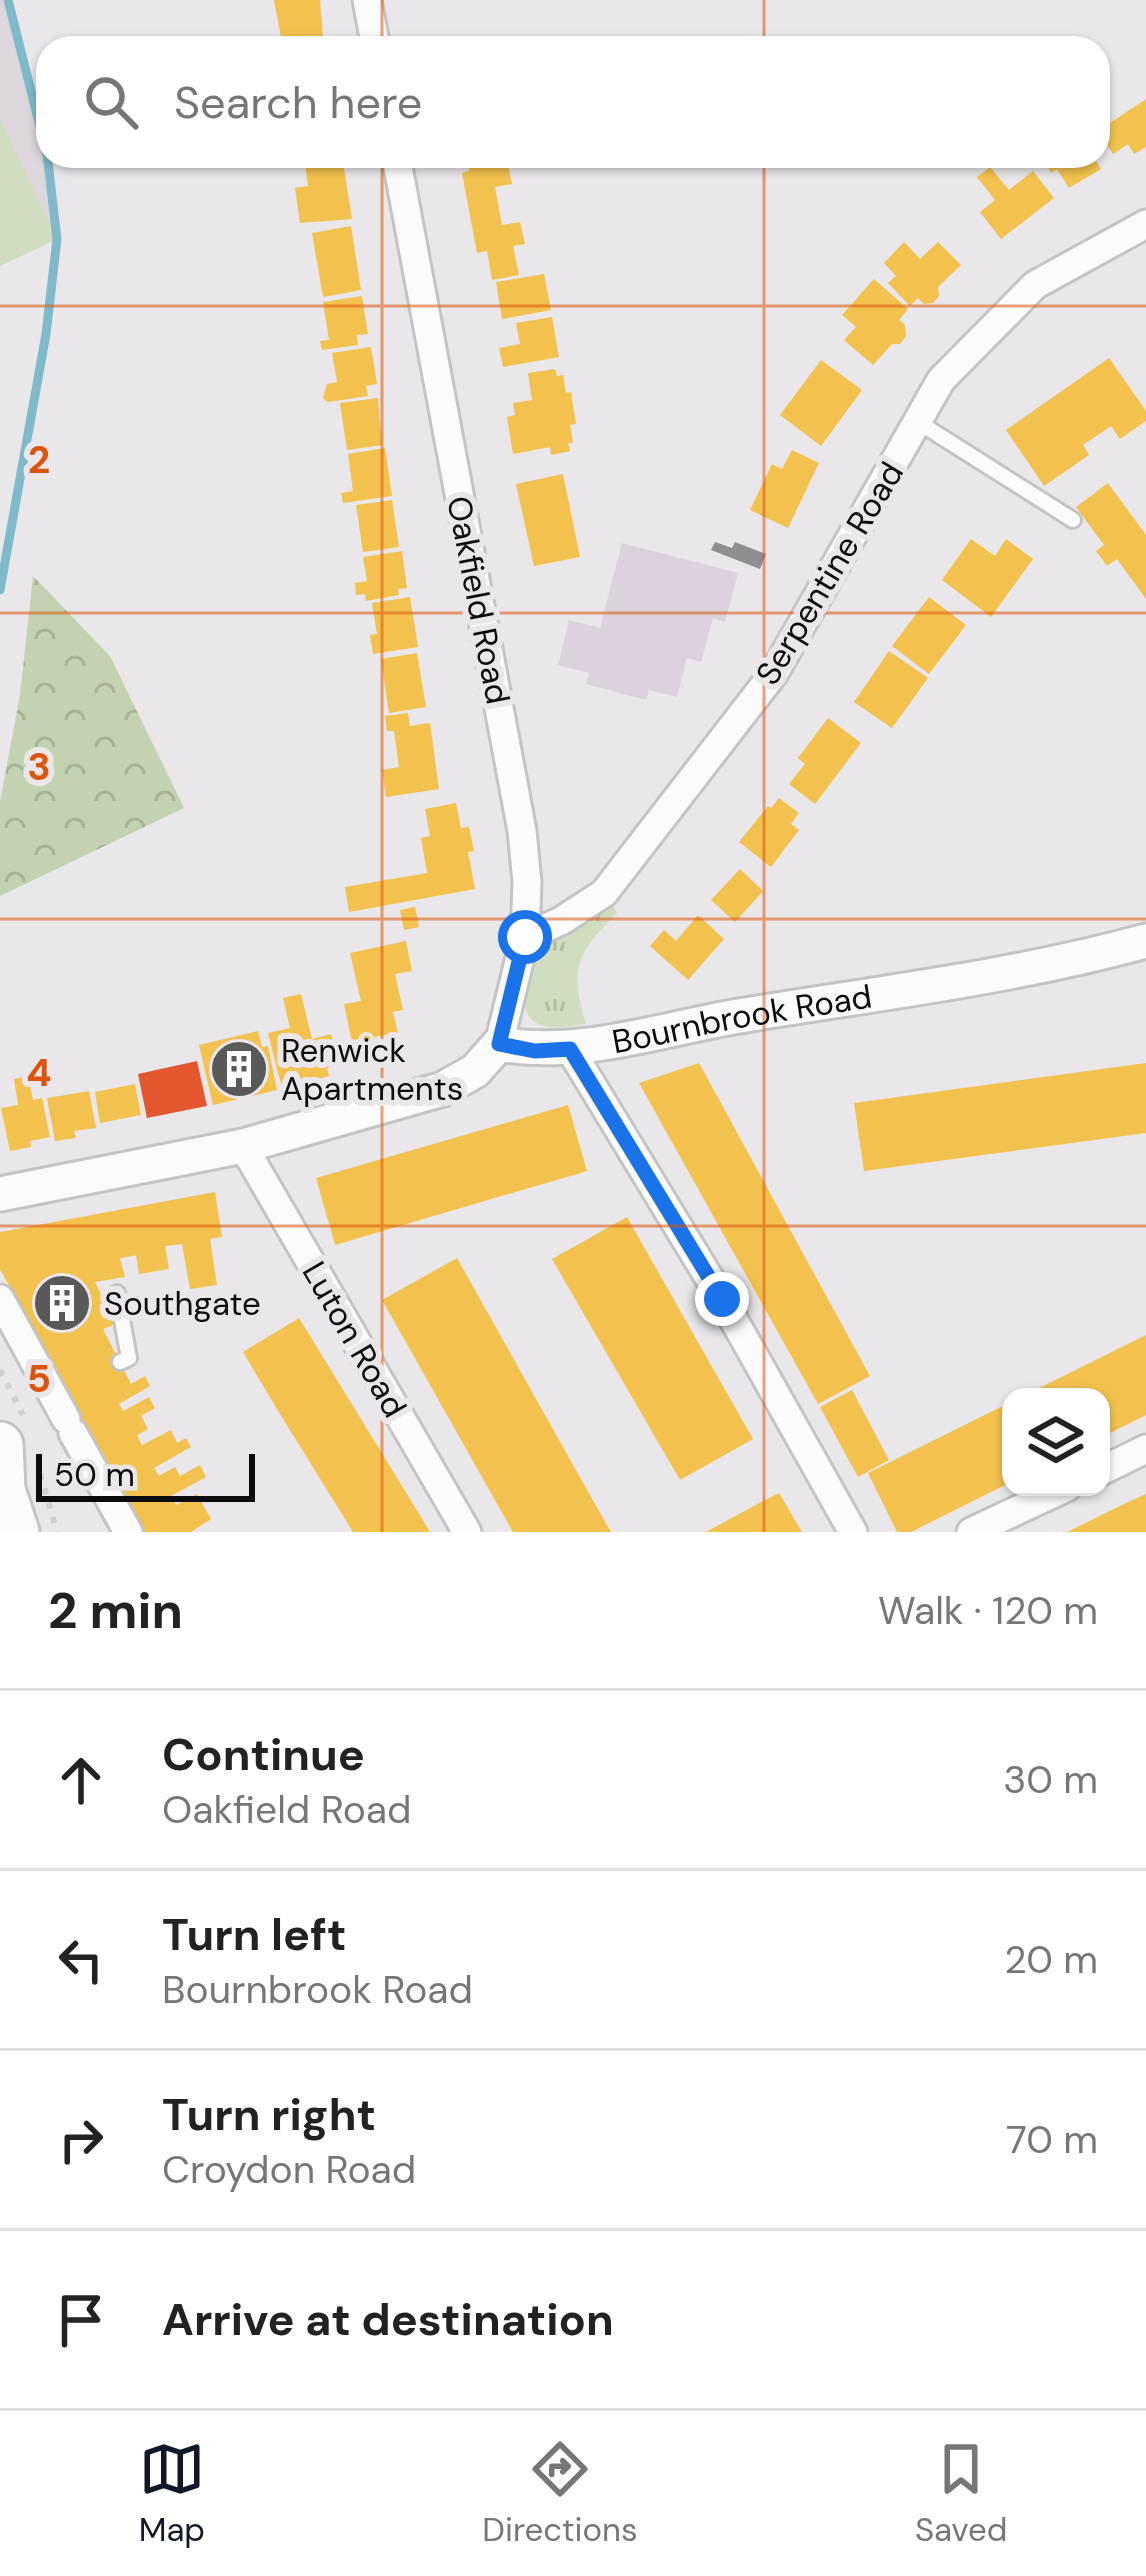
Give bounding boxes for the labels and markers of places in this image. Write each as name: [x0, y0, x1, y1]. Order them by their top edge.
place label: Renwick Apartments: [281, 1029, 463, 1110]
building icon: Renwick Apartments: [208, 1038, 270, 1100]
building icon: Southgate: [31, 1272, 93, 1334]
place label: Southgate: [104, 1282, 261, 1325]

